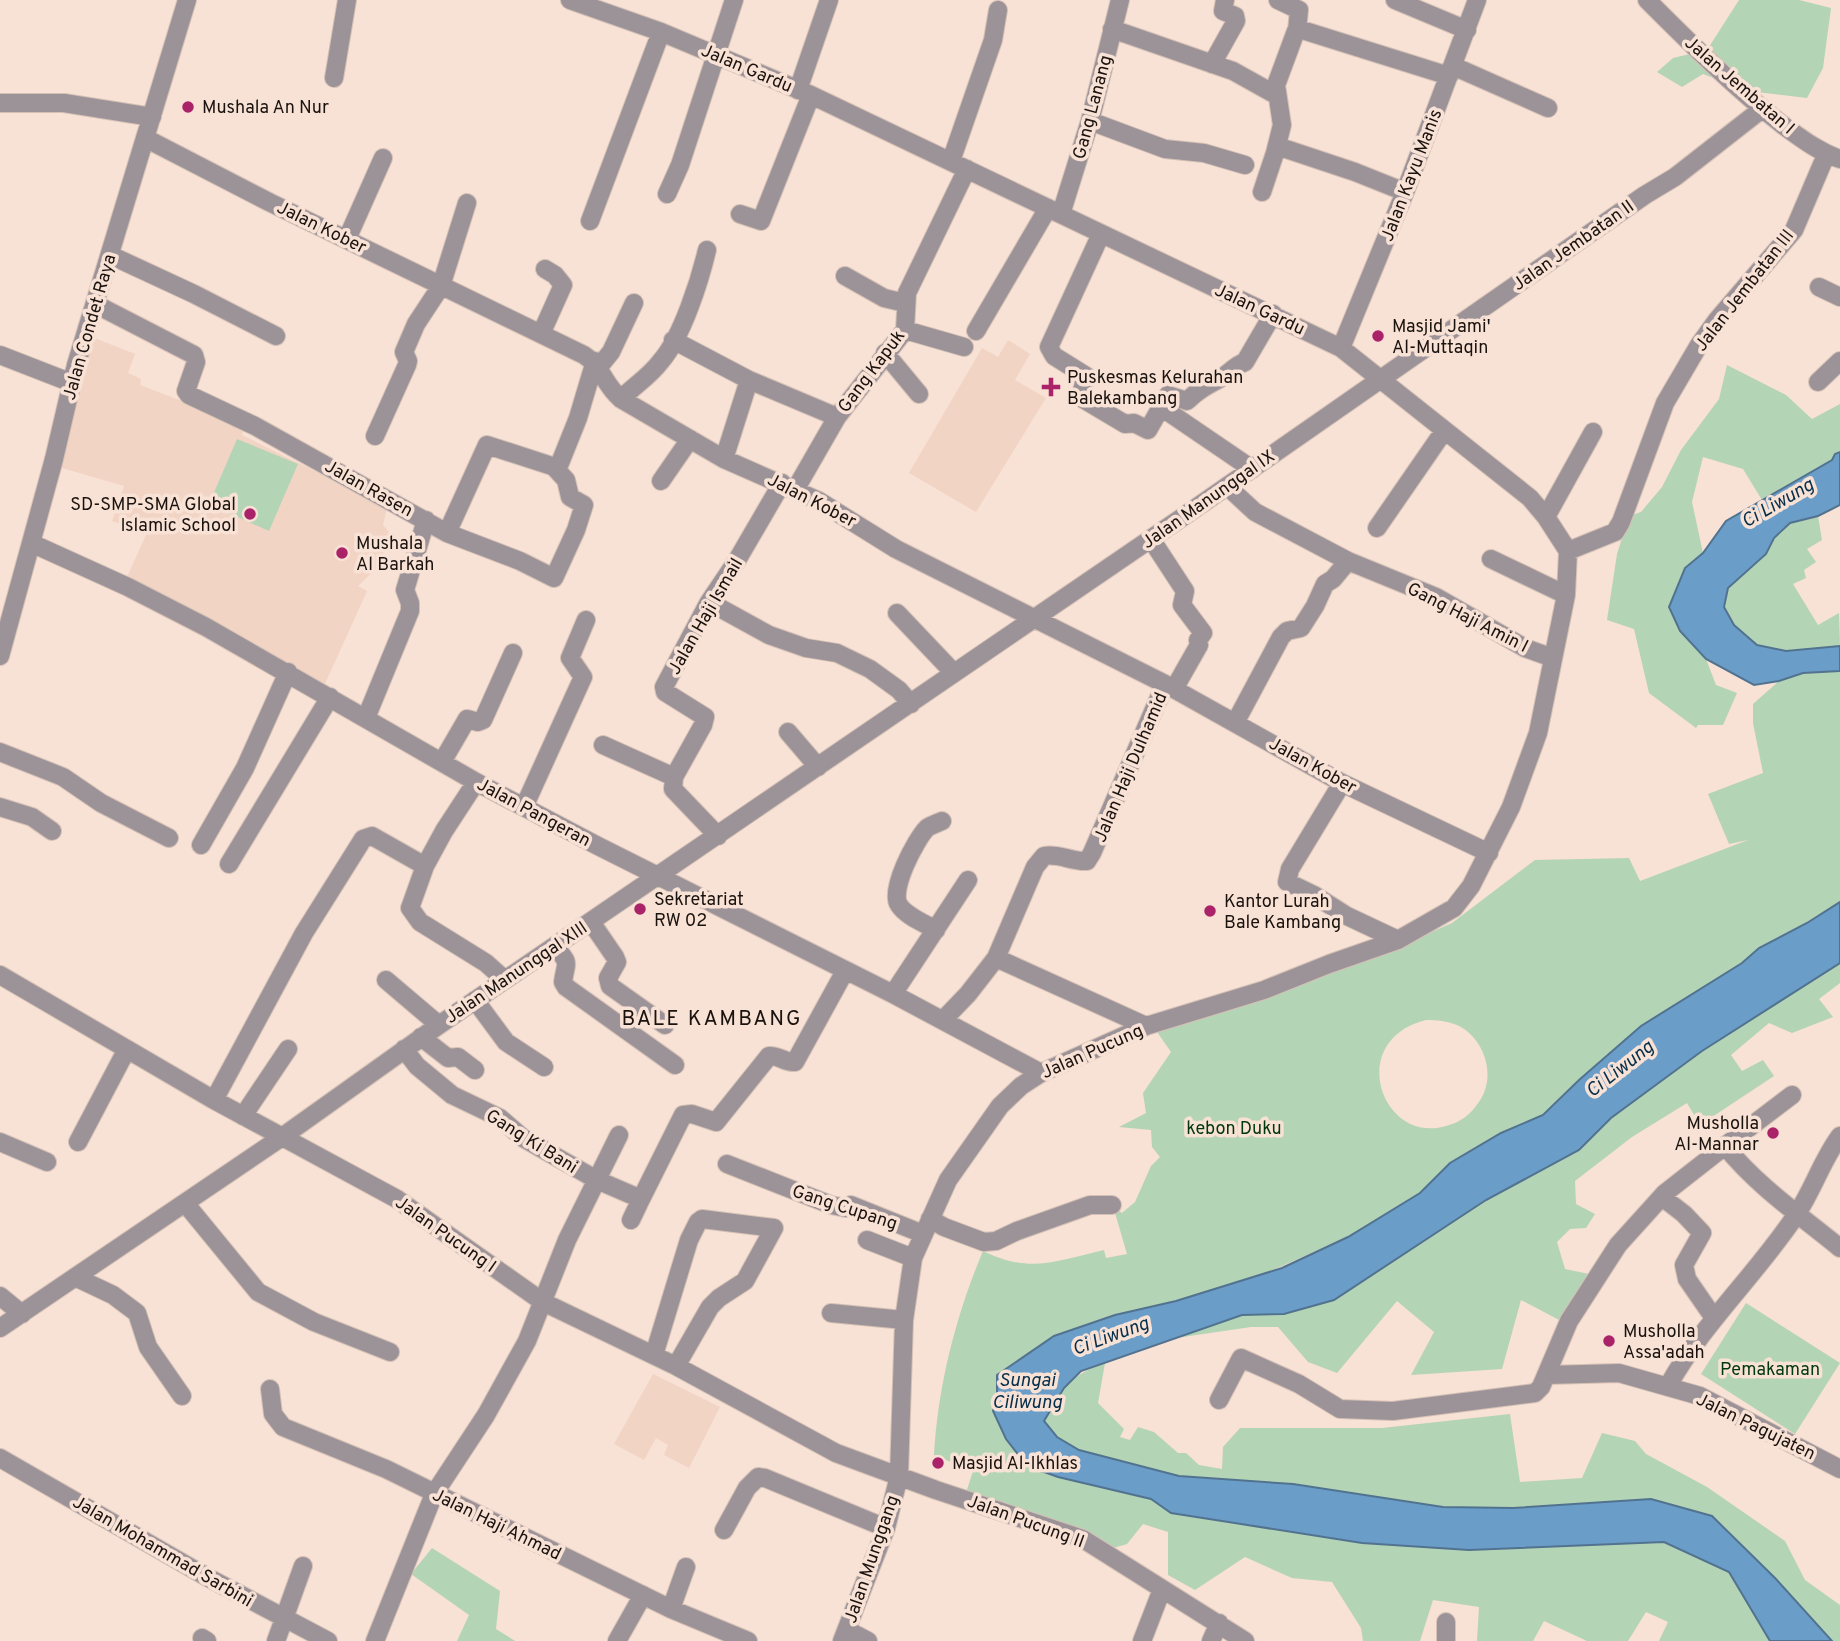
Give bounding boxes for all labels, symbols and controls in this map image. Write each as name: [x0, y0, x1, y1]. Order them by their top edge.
street label: Jalan Jembatan I: [1679, 32, 1799, 140]
street label: Jalan Gardu: [697, 40, 796, 99]
street label: Gang Lanang: [1068, 53, 1118, 162]
place label: Mushala An Nur: [202, 97, 329, 120]
marker: Mushala An Nur: [180, 99, 196, 115]
street label: Jalan Kayu Manis: [1377, 106, 1448, 245]
street label: Jalan Jembatan II: [1509, 196, 1639, 297]
street label: Jalan Kober: [273, 197, 370, 260]
street label: Jalan Jembatan III: [1690, 225, 1800, 356]
street label: Jalan Condet Raya: [59, 252, 122, 403]
street label: Jalan Gardu: [1211, 279, 1308, 341]
place label: Masjid Jami' Al-Muttaqin: [1392, 316, 1491, 360]
street label: Gang Kapuk: [834, 326, 911, 418]
marker: Masjid Jami' Al-Muttaqin: [1370, 328, 1386, 344]
place label: Puskesmas Kelurahan Balekambang: [1067, 367, 1243, 411]
marker: Puskesmas Kelurahan Balekambang: [1041, 377, 1061, 397]
street label: Jalan Manunggal IX: [1138, 446, 1280, 555]
street label: Jalan Rasen: [320, 456, 417, 523]
street label: Jalan Kober: [763, 469, 860, 534]
water label: Ci Liwung: [1737, 473, 1819, 534]
place label: SD-SMP-SMA Global Islamic School: [70, 494, 236, 538]
marker: SD-SMP-SMA Global Islamic School: [242, 506, 258, 522]
place label: Mushala Al Barkah: [356, 533, 434, 577]
marker: Mushala Al Barkah: [334, 545, 350, 561]
street label: Jalan Haji Ismail: [664, 554, 749, 679]
street label: Gang Haji Amin I: [1403, 578, 1532, 659]
street label: Jalan Haji Dulhamid: [1089, 689, 1173, 846]
street label: Jalan Kober: [1264, 733, 1360, 800]
street label: Jalan Pangeran: [472, 774, 594, 853]
place label: Sekretariat RW 02: [654, 889, 744, 933]
place label: Kantor Lurah Bale Kambang: [1224, 891, 1341, 935]
marker: Sekretariat RW 02: [632, 901, 648, 917]
marker: Kantor Lurah Bale Kambang: [1202, 903, 1218, 919]
street label: Jalan Manunggal XIII: [441, 917, 592, 1029]
district label: BALE KAMBANG: [622, 1006, 802, 1033]
street label: Jalan Pucung: [1038, 1020, 1147, 1085]
water label: Ci Liwung: [1581, 1035, 1660, 1104]
street label: Gang Ki Bani: [481, 1105, 581, 1180]
place label: Musholla Al-Mannar: [1674, 1113, 1759, 1157]
park label: kebon Duku: [1186, 1118, 1282, 1141]
marker: Musholla Al-Mannar: [1765, 1125, 1781, 1141]
street label: Gang Cupang: [789, 1181, 900, 1236]
street label: Jalan Pucung I: [390, 1192, 500, 1279]
water label: Ci Liwung: [1069, 1312, 1153, 1362]
place label: Musholla Assa'adah: [1623, 1321, 1705, 1365]
marker: Musholla Assa'adah: [1601, 1333, 1617, 1349]
park label: Pemakaman: [1720, 1359, 1820, 1382]
water label: Sungai Ciliwung: [992, 1369, 1063, 1415]
street label: Jalan Pagujaten: [1692, 1388, 1819, 1466]
place label: Masjid Al-Ikhlas: [952, 1453, 1078, 1476]
marker: Masjid Al-Ikhlas: [930, 1455, 946, 1471]
street label: Jalan Haji Ahmad: [428, 1484, 565, 1567]
street label: Jalan Mohammad Sarbini: [68, 1491, 256, 1613]
street label: Jalan Pucung II: [964, 1491, 1087, 1554]
street label: Jalan Munggang: [840, 1493, 905, 1626]

